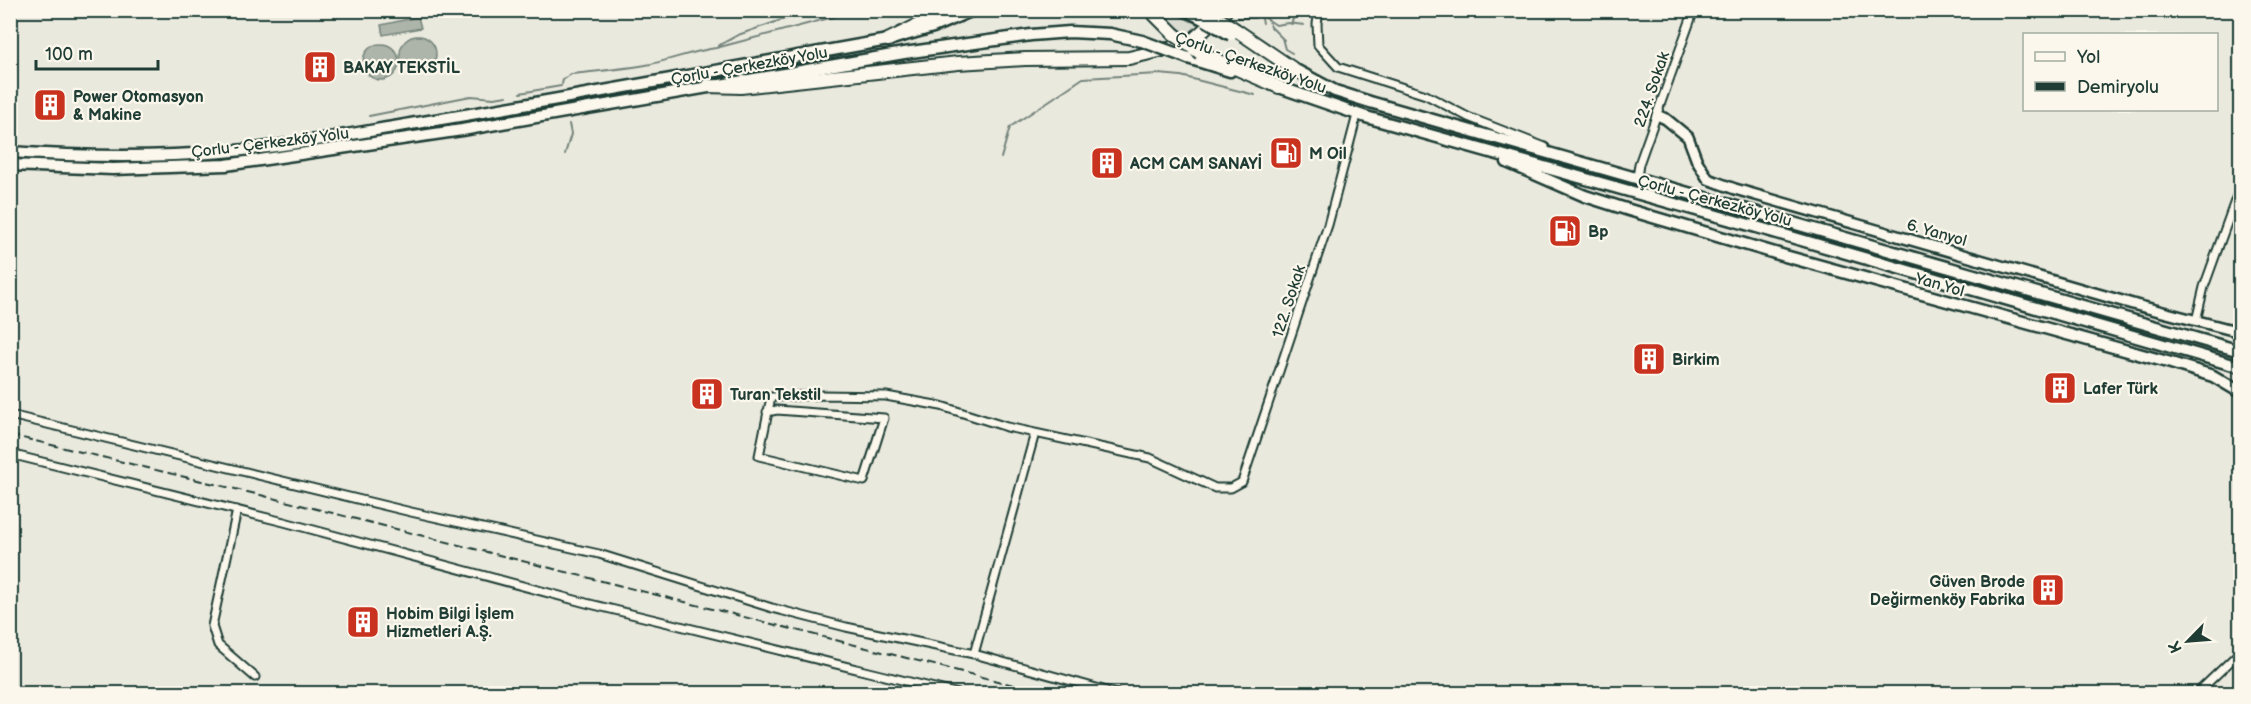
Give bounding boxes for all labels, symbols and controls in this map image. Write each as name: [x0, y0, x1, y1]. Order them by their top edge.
street label: Çorlu - Çerkezköy Yolu: [1172, 29, 1329, 98]
scale bar: [36, 33, 158, 71]
legend: [2023, 33, 2218, 111]
street label: Çorlu - Çerkezköy Yolu: [669, 43, 829, 90]
text: 100 m: [45, 44, 93, 65]
text: Yol: [2076, 47, 2100, 68]
building icon: BAKAY TEKSTİL: [302, 49, 338, 85]
street label: 224. Sokak: [1631, 49, 1674, 130]
place label: BAKAY TEKSTİL: [343, 57, 461, 78]
text: Demiryolu: [2077, 77, 2159, 98]
building icon: Power Otomasyon & Makine: [32, 87, 68, 123]
place label: Power Otomasyon & Makine: [73, 88, 204, 125]
street label: Çorlu - Çerkezköy Yolu: [190, 124, 350, 163]
fuel station icon: M Oil: [1268, 135, 1304, 171]
building icon: ACM CAM SANAYİ: [1089, 145, 1125, 181]
place label: M Oil: [1309, 145, 1347, 164]
place label: ACM CAM SANAYİ: [1129, 153, 1262, 174]
street label: Çorlu - Çerkezköy Yolu: [1636, 172, 1794, 231]
fuel station icon: Bp: [1547, 213, 1583, 249]
street label: 6. Yanyol: [1904, 216, 1969, 251]
place label: Bp: [1588, 223, 1608, 242]
street label: 122. Sokak: [1269, 263, 1310, 340]
street label: Yan Yol: [1912, 269, 1966, 301]
building icon: Birkim: [1631, 341, 1667, 377]
place label: Birkim: [1672, 351, 1720, 370]
building icon: Lafer Türk: [2042, 370, 2078, 406]
building icon: Turan Tekstil: [689, 376, 725, 412]
place label: Lafer Türk: [2083, 380, 2158, 399]
place label: Turan Tekstil: [730, 386, 821, 405]
building icon: Güven Brode Değirmenköy Fabrika: [2030, 572, 2066, 608]
place label: Güven Brode Değirmenköy Fabrika: [1870, 573, 2025, 610]
place label: Hobim Bilgi İşlem Hizmetleri A.Ş.: [386, 603, 514, 642]
building icon: Hobim Bilgi İşlem Hizmetleri A.Ş.: [345, 604, 381, 640]
north arrow: [2158, 611, 2218, 671]
text: K: [2165, 638, 2187, 656]

